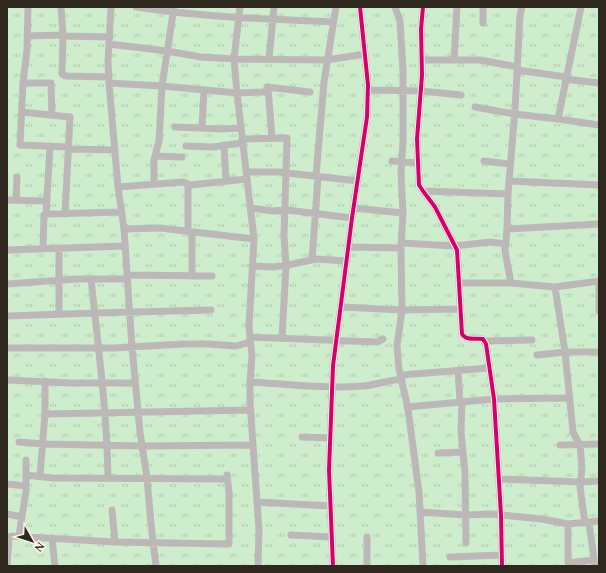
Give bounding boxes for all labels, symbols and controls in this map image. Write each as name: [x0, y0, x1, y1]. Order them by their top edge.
north arrow: [12, 521, 52, 561]
text: N: [30, 538, 49, 556]

